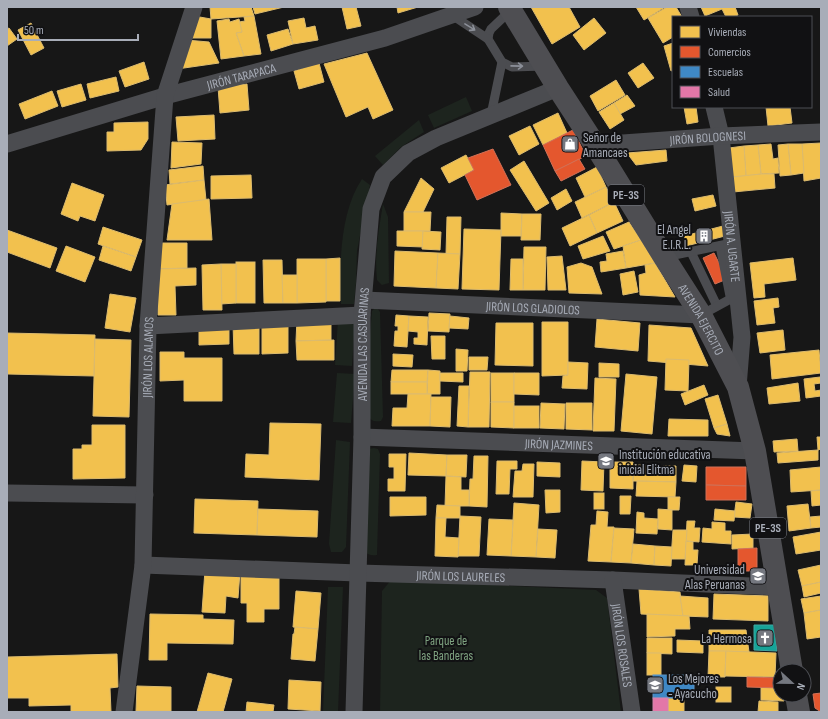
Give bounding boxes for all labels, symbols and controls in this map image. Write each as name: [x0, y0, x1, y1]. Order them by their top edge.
scale bar: [18, 16, 138, 42]
legend: [672, 16, 812, 108]
text: 50 m: [24, 23, 44, 38]
one-way arrow: [464, 23, 476, 31]
text: Viviendas: [708, 25, 746, 40]
text: Comercios: [708, 45, 751, 60]
street label: JIRÓN TARAPACA: [204, 60, 278, 94]
one-way arrow: [510, 62, 523, 70]
text: Escuelas: [708, 65, 743, 80]
text: Salud: [708, 85, 730, 100]
street label: JIRÓN BOLOGNESI: [668, 128, 746, 149]
place label: Señor de Amancaes: [582, 130, 628, 161]
shop icon: Señor de Amancaes: [560, 134, 580, 154]
road number: PE-3S: [608, 185, 644, 205]
street label: JIRÓN A. UGARTE: [720, 209, 743, 283]
place label: El Angel E.I.R.L.: [657, 222, 691, 253]
building icon: El Angel E.I.R.L.: [694, 226, 714, 246]
street label: AVENIDA EJERCITO: [674, 280, 727, 358]
street label: AVENIDA LAS CASUARINAS: [355, 286, 373, 402]
street label: JIRÓN LOS GLADIOLOS: [484, 298, 581, 319]
street label: JIRÓN LOS ALAMOS: [139, 316, 158, 399]
street label: JIRÓN JAZMINES: [523, 436, 594, 454]
place label: Institución educativa inicial Elitma: [619, 447, 711, 478]
school or university icon: Institución educativa inicial Elitma: [596, 451, 616, 471]
road number: PE-3S: [750, 518, 786, 538]
place label: Universidad Alas Peruanas: [684, 562, 745, 593]
school or university icon: Universidad Alas Peruanas: [748, 566, 768, 586]
street label: JIRÓN LOS LAURELES: [415, 568, 506, 586]
street label: JIRÓN LOS ROSALES: [607, 602, 635, 689]
church icon: La Hermosa: [755, 628, 775, 648]
place label: La Hermosa: [701, 631, 752, 647]
park label: Parque de las Banderas: [419, 633, 474, 664]
north arrow: [772, 663, 812, 703]
place label: Los Mejores - Ayacucho: [668, 671, 719, 702]
school or university icon: Los Mejores - Ayacucho: [645, 675, 665, 695]
text: N: [794, 681, 808, 692]

